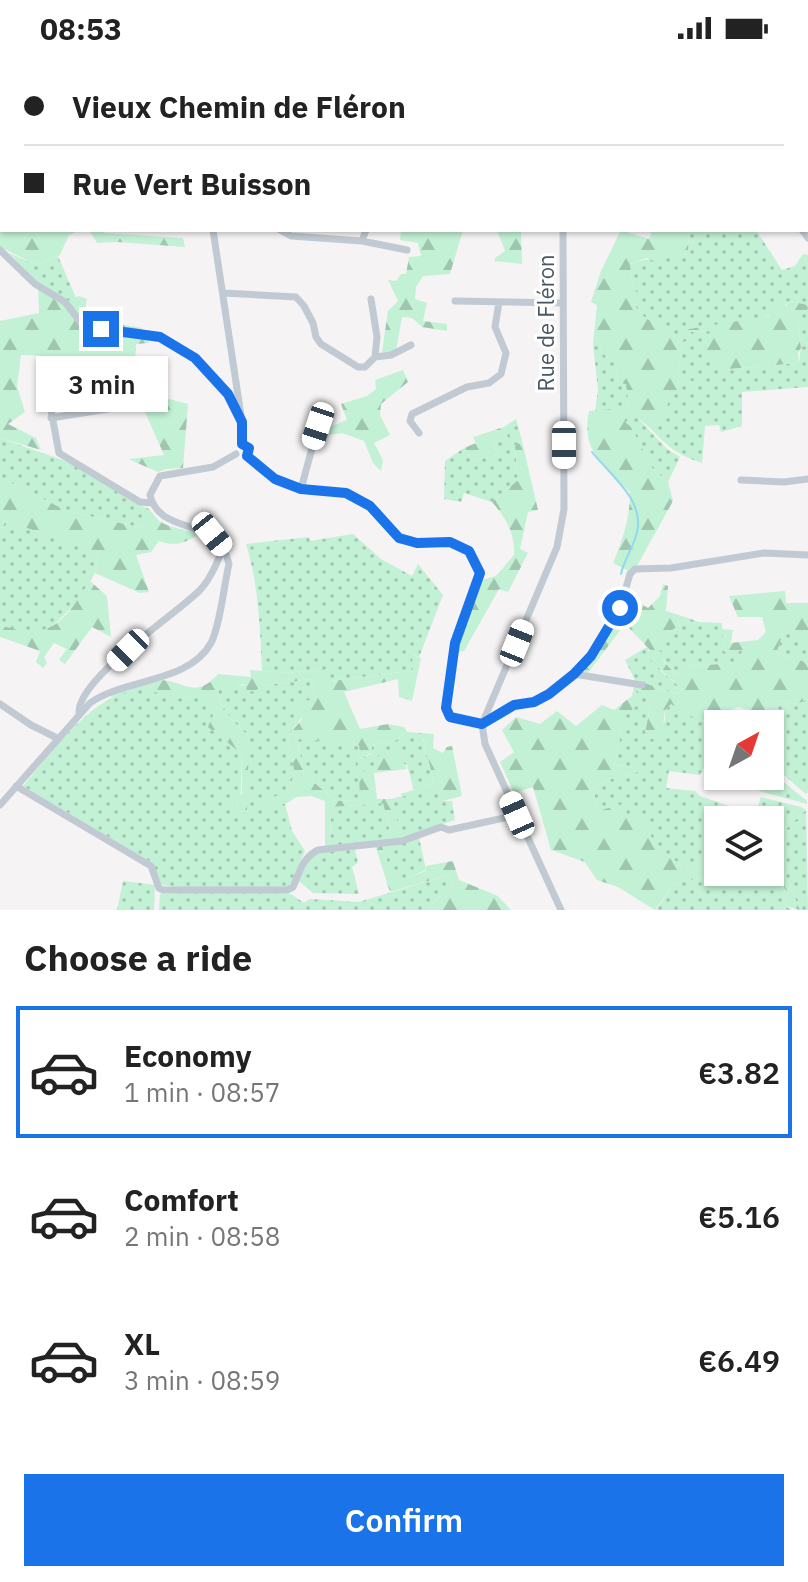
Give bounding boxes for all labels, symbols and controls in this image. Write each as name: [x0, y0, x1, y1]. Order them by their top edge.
text: 08:53: [40, 9, 122, 48]
text: Vieux Chemin de Fléron: [72, 87, 406, 126]
text: Rue Vert Buisson: [72, 164, 311, 203]
street label: Rue de Fléron: [531, 254, 560, 392]
route end: [83, 311, 119, 347]
callout: 3 min: [35, 357, 167, 413]
text: 3 min: [68, 367, 136, 401]
car: [299, 399, 337, 453]
car: [552, 421, 576, 469]
car: [188, 508, 236, 560]
route start: [602, 590, 638, 626]
car: [497, 616, 537, 670]
car: [103, 625, 153, 675]
north arrow: [704, 710, 784, 790]
map controls: [704, 710, 784, 886]
car: [496, 788, 538, 842]
button: layers: [704, 806, 784, 886]
text: Choose a ride: [24, 934, 252, 981]
icon: car: [28, 1036, 100, 1108]
text: Economy: [124, 1036, 252, 1075]
text: €3.82: [698, 1053, 780, 1092]
text: 1 min · 08:57: [124, 1075, 280, 1109]
icon: car: [28, 1180, 100, 1252]
text: Comfort: [124, 1180, 239, 1219]
text: €5.16: [698, 1197, 780, 1236]
text: 2 min · 08:58: [124, 1219, 280, 1253]
icon: car: [28, 1324, 100, 1396]
text: XL: [124, 1324, 160, 1363]
text: €6.49: [698, 1341, 780, 1380]
text: 3 min · 08:59: [124, 1363, 280, 1397]
button: Confirm: [24, 1474, 784, 1566]

